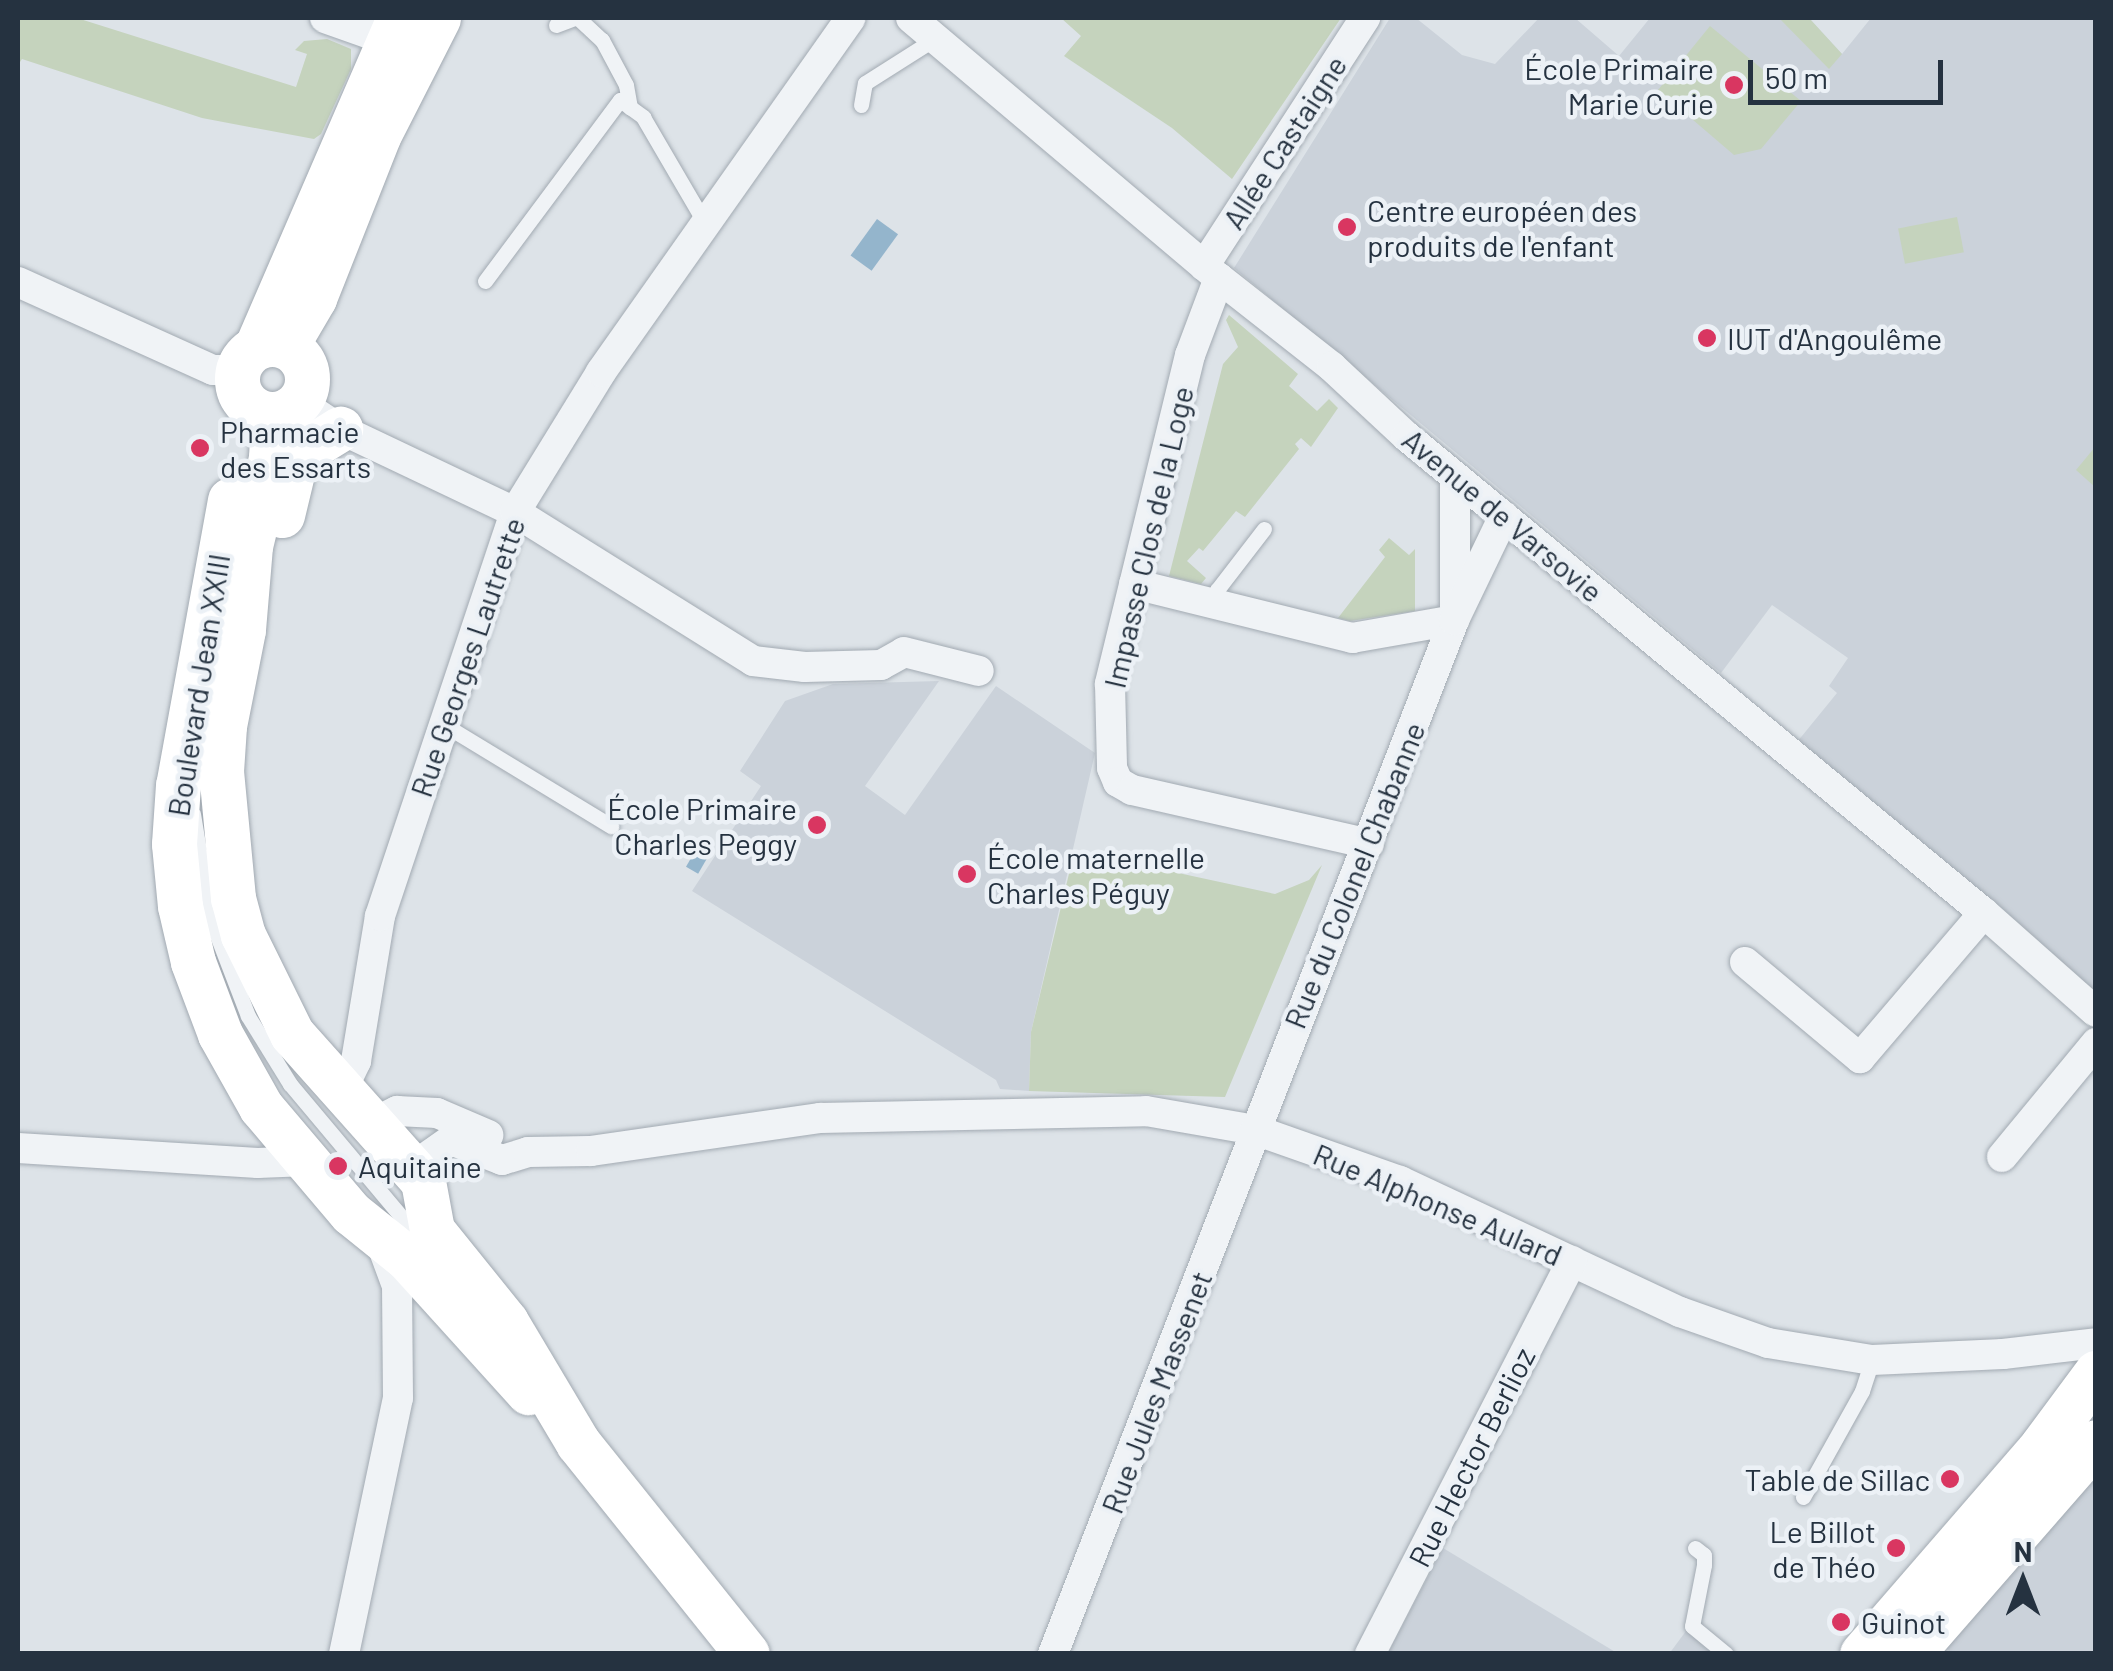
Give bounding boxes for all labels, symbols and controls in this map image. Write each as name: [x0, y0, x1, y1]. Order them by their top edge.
scale bar: [1753, 40, 1948, 102]
street label: Allée Castaigne: [1215, 48, 1353, 236]
place label: École Primaire Marie Curie: [1524, 50, 1714, 120]
text: 50 m: [1765, 59, 1828, 95]
marker: École Primaire Marie Curie: [1723, 74, 1745, 96]
place label: Centre européen des produits de l'enfant: [1367, 192, 1637, 262]
marker: Centre européen des produits de l'enfant: [1336, 216, 1358, 238]
place label: IUT d'Angoulême: [1727, 320, 1942, 356]
marker: IUT d'Angoulême: [1696, 327, 1718, 349]
street label: Impasse Clos de la Loge: [1096, 383, 1200, 691]
place label: Pharmacie des Essarts: [220, 413, 371, 484]
street label: Avenue de Varsovie: [1396, 421, 1610, 609]
marker: Pharmacie des Essarts: [189, 437, 211, 459]
street label: Rue Georges Lautrette: [402, 513, 532, 801]
street label: Boulevard Jean XXIII: [159, 551, 237, 819]
street label: Rue du Colonel Chabanne: [1276, 717, 1432, 1033]
place label: École Primaire Charles Peggy: [607, 790, 797, 860]
marker: École Primaire Charles Peggy: [806, 814, 828, 836]
place label: École maternelle Charles Péguy: [987, 839, 1205, 910]
marker: École maternelle Charles Péguy: [956, 863, 978, 885]
street label: Rue Alphonse Aulard: [1308, 1135, 1568, 1273]
place label: Aquitaine: [358, 1148, 482, 1184]
marker: Aquitaine: [327, 1155, 349, 1177]
street label: Rue Jules Massenet: [1093, 1266, 1219, 1518]
street label: Rue Hector Berlioz: [1400, 1341, 1542, 1573]
place label: Table de Sillac: [1745, 1461, 1930, 1497]
marker: Table de Sillac: [1939, 1468, 1961, 1490]
place label: Le Billot de Théo: [1770, 1513, 1876, 1584]
north arrow: [1973, 1531, 2073, 1631]
text: N: [2014, 1534, 2032, 1568]
marker: Le Billot de Théo: [1885, 1537, 1907, 1559]
place label: Guinot: [1861, 1604, 1946, 1640]
marker: Guinot: [1830, 1611, 1852, 1633]

